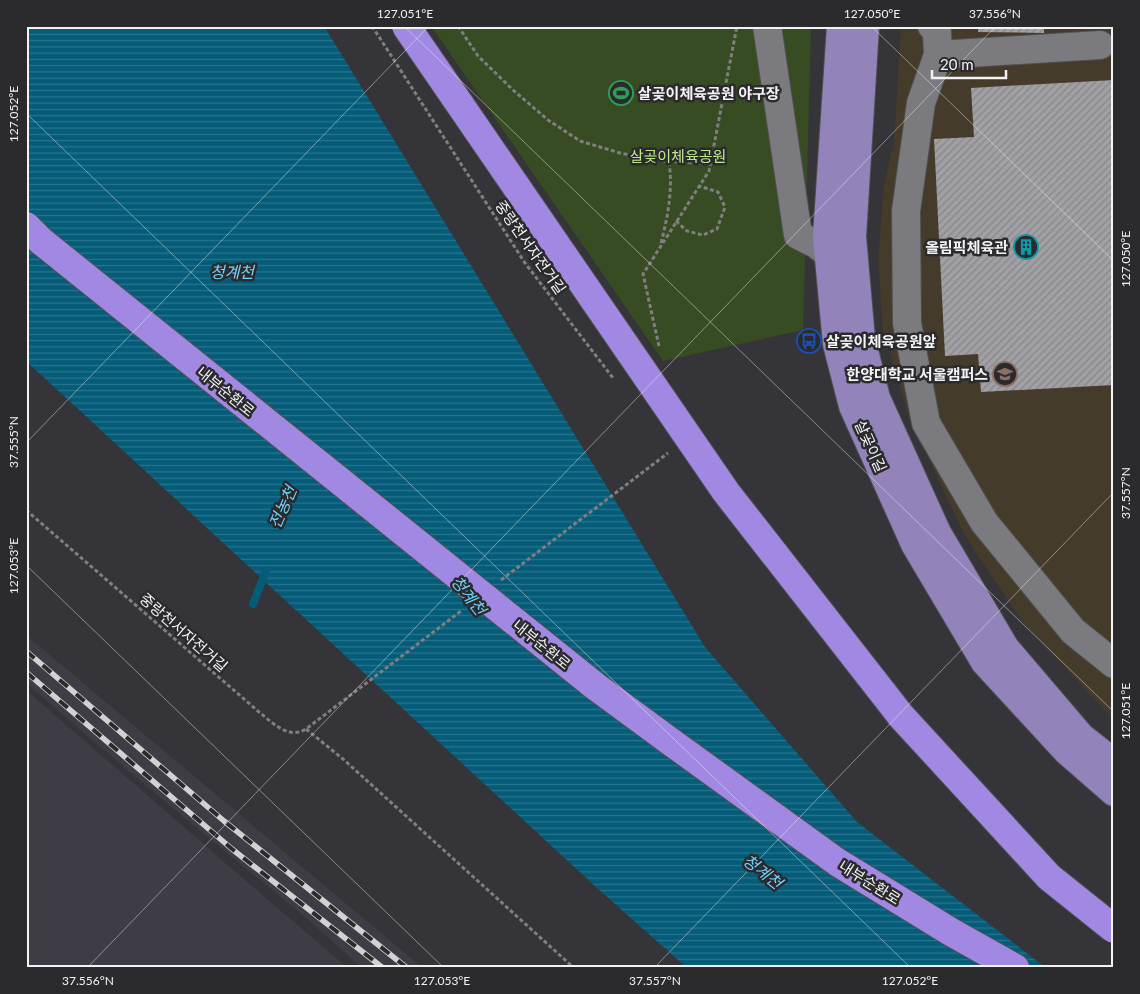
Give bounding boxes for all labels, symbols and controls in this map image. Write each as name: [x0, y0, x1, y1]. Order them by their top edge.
text: 127.051°E: [377, 6, 433, 21]
text: 127.050°E: [844, 6, 900, 21]
text: 37.556°N: [969, 6, 1021, 21]
scale bar: [932, 48, 1006, 80]
text: 20 m: [940, 55, 974, 73]
sports icon: 살곶이체육공원 야구장: [608, 80, 634, 106]
place label: 살곶이체육공원 야구장: [638, 84, 780, 102]
text: 127.052°E: [6, 86, 21, 142]
park label: 살곶이체육공원: [630, 147, 726, 165]
street label: 중랑천서자전거길: [492, 197, 570, 297]
text: 127.050°E: [1118, 231, 1133, 287]
building icon: 올림픽체육관: [1013, 234, 1039, 260]
place label: 올림픽체육관: [925, 238, 1008, 256]
water label: 청계천: [210, 262, 256, 281]
bus stop icon: 살곶이체육공원앞: [796, 328, 822, 354]
place label: 살곶이체육공원앞: [826, 332, 937, 350]
school or university icon: 한양대학교 서울캠퍼스: [992, 361, 1018, 387]
street label: 내부순환로: [194, 362, 258, 420]
place label: 한양대학교 서울캠퍼스: [846, 365, 988, 383]
text: 37.555°N: [6, 416, 21, 468]
street label: 살곶이길: [852, 417, 890, 475]
text: 37.557°N: [1118, 467, 1133, 519]
water label: 전농천: [264, 481, 301, 531]
text: 127.053°E: [6, 538, 21, 594]
water label: 청계천: [448, 572, 491, 620]
street label: 중랑천서자전거길: [136, 589, 232, 675]
street label: 내부순환로: [510, 615, 574, 673]
text: 127.051°E: [1118, 683, 1133, 739]
water label: 청계천: [740, 850, 788, 893]
street label: 내부순환로: [836, 856, 904, 908]
text: 37.556°N: [62, 973, 114, 988]
text: 127.053°E: [414, 973, 470, 988]
text: 37.557°N: [629, 973, 681, 988]
text: 127.052°E: [882, 973, 938, 988]

